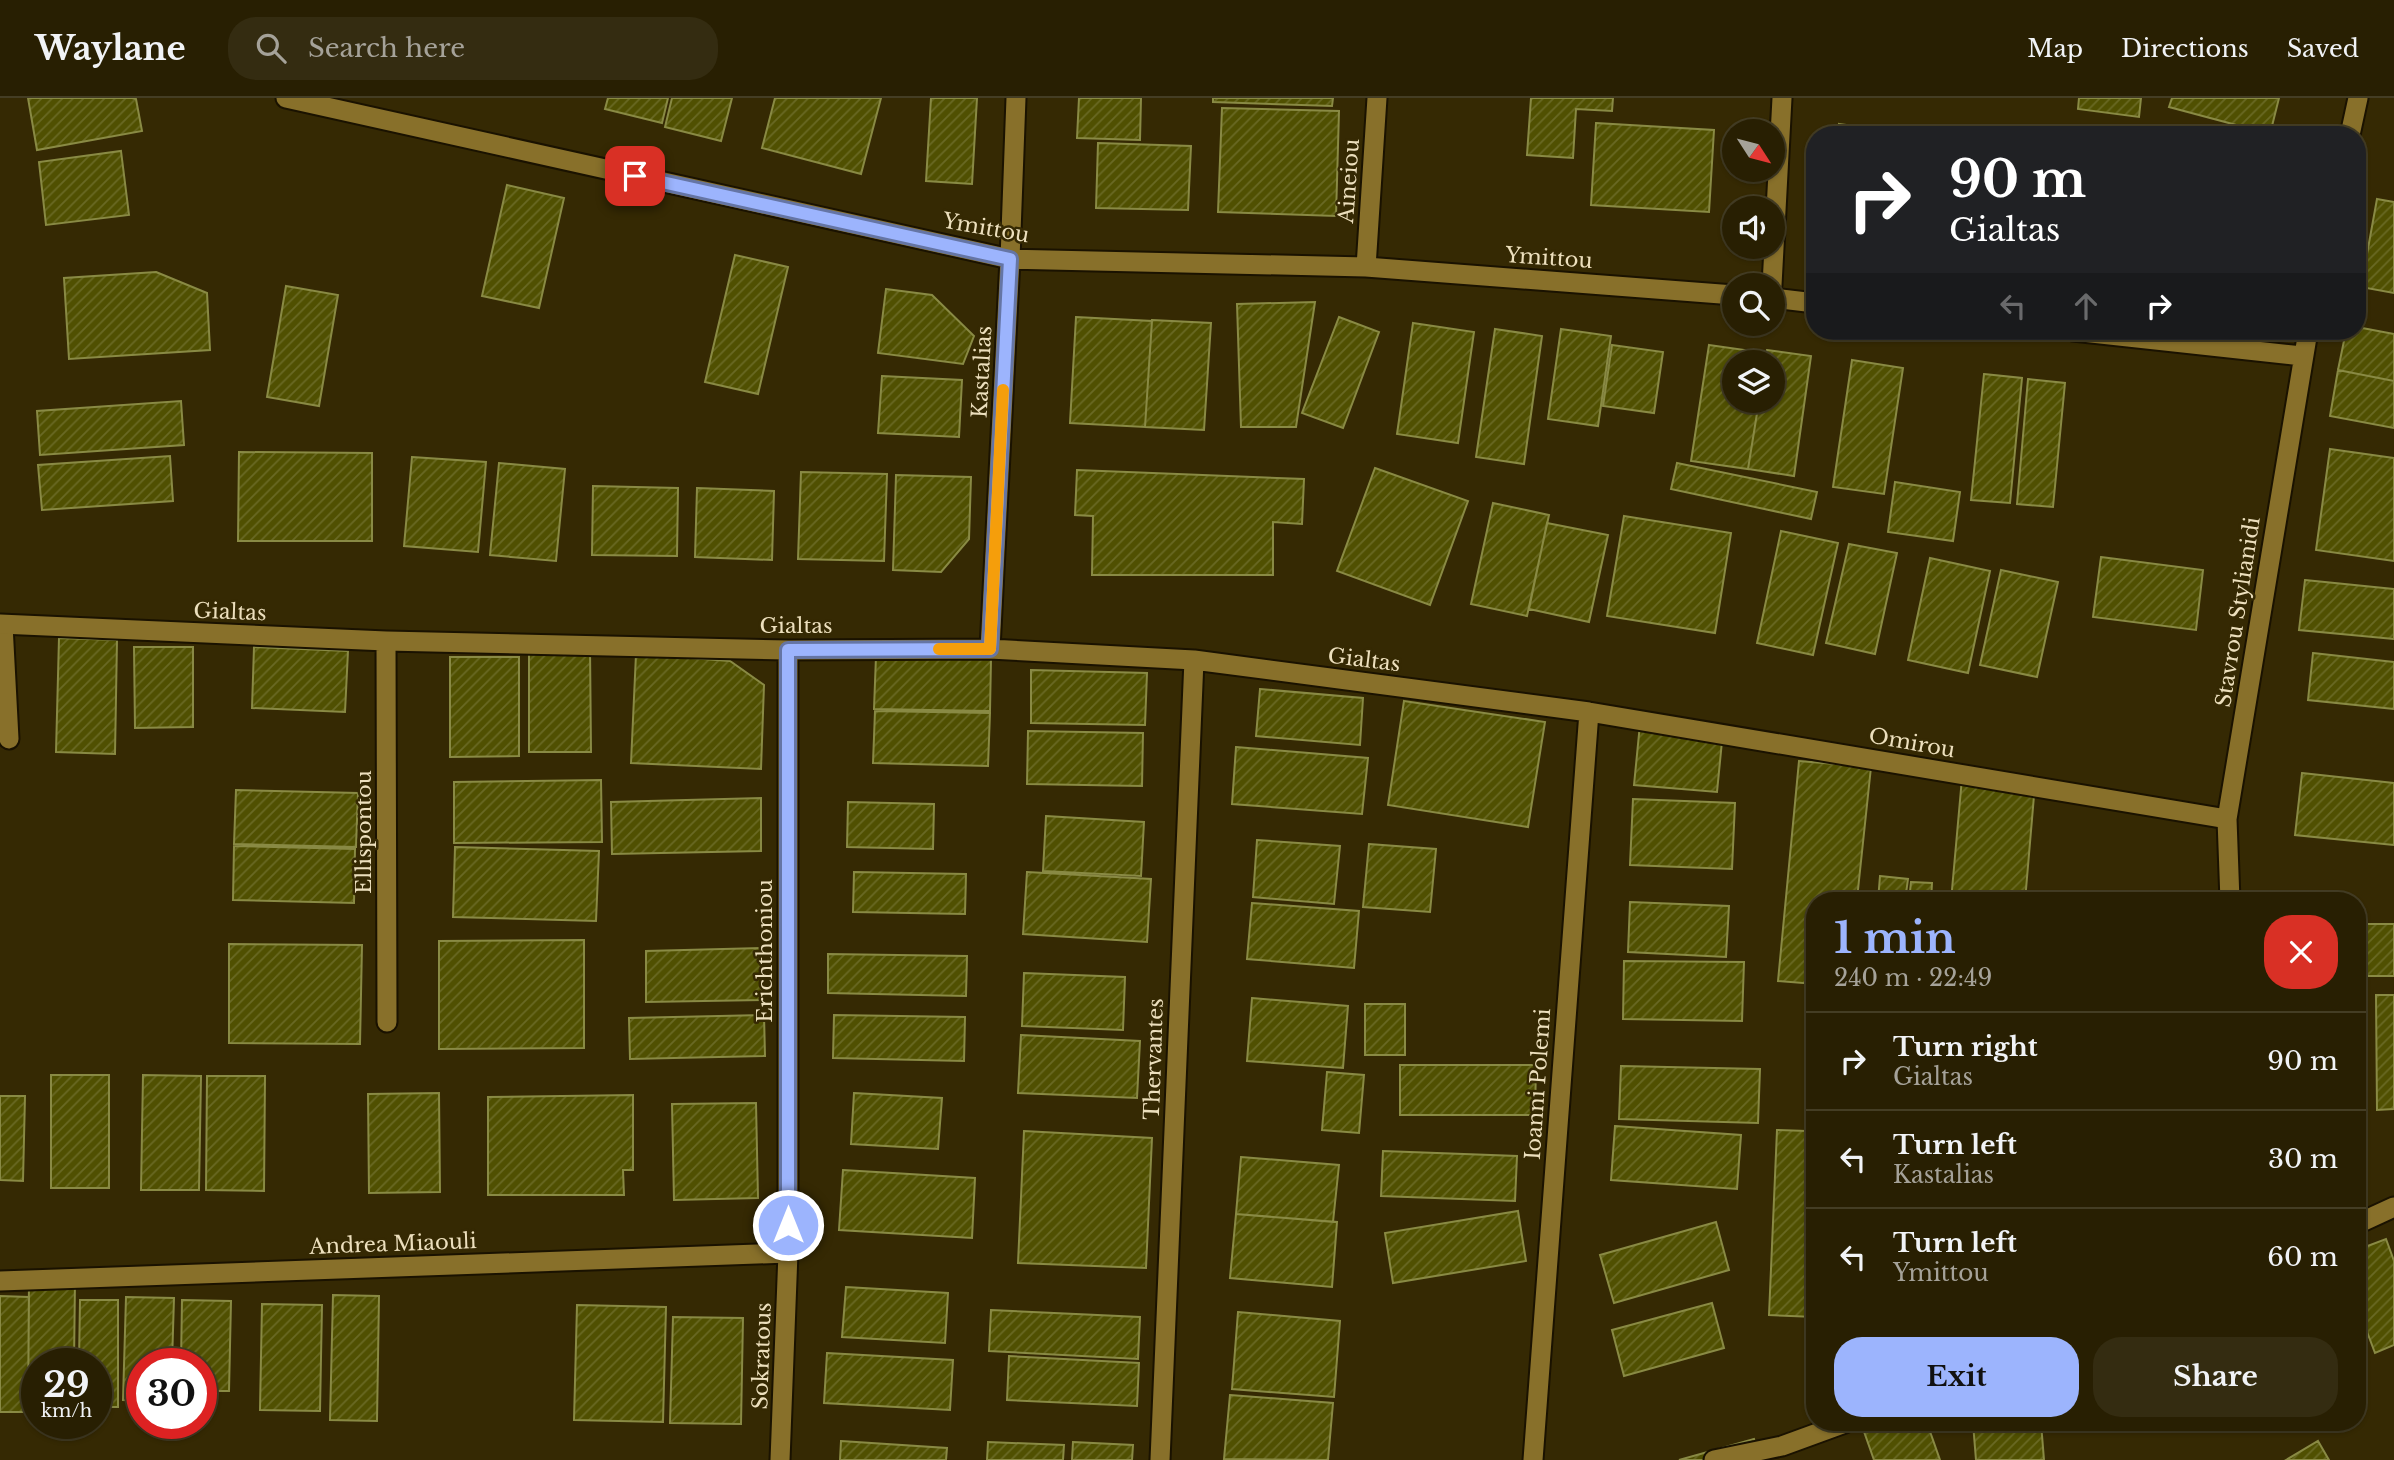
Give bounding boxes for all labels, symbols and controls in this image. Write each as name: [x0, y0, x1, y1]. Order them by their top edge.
search box: [228, 17, 718, 80]
text: Waylane: [35, 28, 186, 69]
icon: search: [252, 29, 290, 67]
text: Search here: [308, 32, 465, 64]
text: Map: [2027, 34, 2083, 63]
text: Directions: [2121, 34, 2249, 63]
text: Saved: [2287, 34, 2359, 63]
north arrow: [1722, 119, 1785, 182]
map controls: [1722, 119, 1785, 413]
street label: Aineiou: [1333, 138, 1365, 225]
pin: [605, 146, 665, 206]
text: 90 m: [1949, 149, 2086, 210]
icon: right: [1834, 154, 1925, 245]
icon: arrive: [616, 157, 654, 195]
button: sound: [1722, 196, 1785, 259]
street label: Ymittou: [940, 207, 1031, 248]
text: Gialtas: [1949, 210, 2060, 250]
street label: Ymittou: [1504, 242, 1593, 274]
button: search: [1722, 273, 1785, 336]
icon: left: [1994, 287, 2032, 325]
icon: ahead: [2067, 287, 2105, 325]
icon: right: [2140, 287, 2178, 325]
street label: Kastalias: [967, 325, 997, 419]
button: layers: [1722, 350, 1785, 413]
street label: Stavrou Stylianidi: [2210, 515, 2266, 709]
street label: Gialtas: [193, 598, 267, 626]
street label: Gialtas: [760, 613, 833, 639]
street label: Gialtas: [1326, 643, 1402, 677]
street label: Omirou: [1867, 723, 1957, 763]
street label: Ellispontou: [351, 770, 377, 894]
street label: Erichthoniou: [752, 879, 778, 1023]
text: 1 min: [1834, 912, 1956, 964]
button: close: [2264, 915, 2338, 989]
text: 240 m · 22:49: [1834, 964, 1992, 992]
street label: Thervantes: [1139, 998, 1169, 1120]
street label: Ioanni Polemi: [1520, 1007, 1556, 1161]
text: Turn right: [1893, 1031, 2038, 1063]
icon: right: [1834, 1042, 1872, 1080]
text: 90 m: [2267, 1045, 2338, 1077]
text: Gialtas: [1893, 1063, 1973, 1091]
text: Turn left: [1893, 1129, 2017, 1161]
icon: left: [1834, 1140, 1872, 1178]
text: 30 m: [2268, 1143, 2338, 1175]
text: Kastalias: [1893, 1161, 1994, 1189]
position arrow: [751, 1188, 825, 1262]
text: Turn left: [1893, 1227, 2017, 1259]
street label: Andrea Miaouli: [308, 1228, 477, 1260]
icon: left: [1834, 1238, 1872, 1276]
text: 60 m: [2267, 1241, 2338, 1273]
text: Ymittou: [1893, 1259, 1989, 1287]
street label: Sokratous: [747, 1302, 777, 1410]
button: Exit: [1834, 1337, 2079, 1417]
button: Share: [2093, 1337, 2338, 1417]
speed limit sign: 30: [126, 1348, 217, 1439]
text: 29: [43, 1363, 90, 1406]
text: km/h: [41, 1400, 92, 1422]

